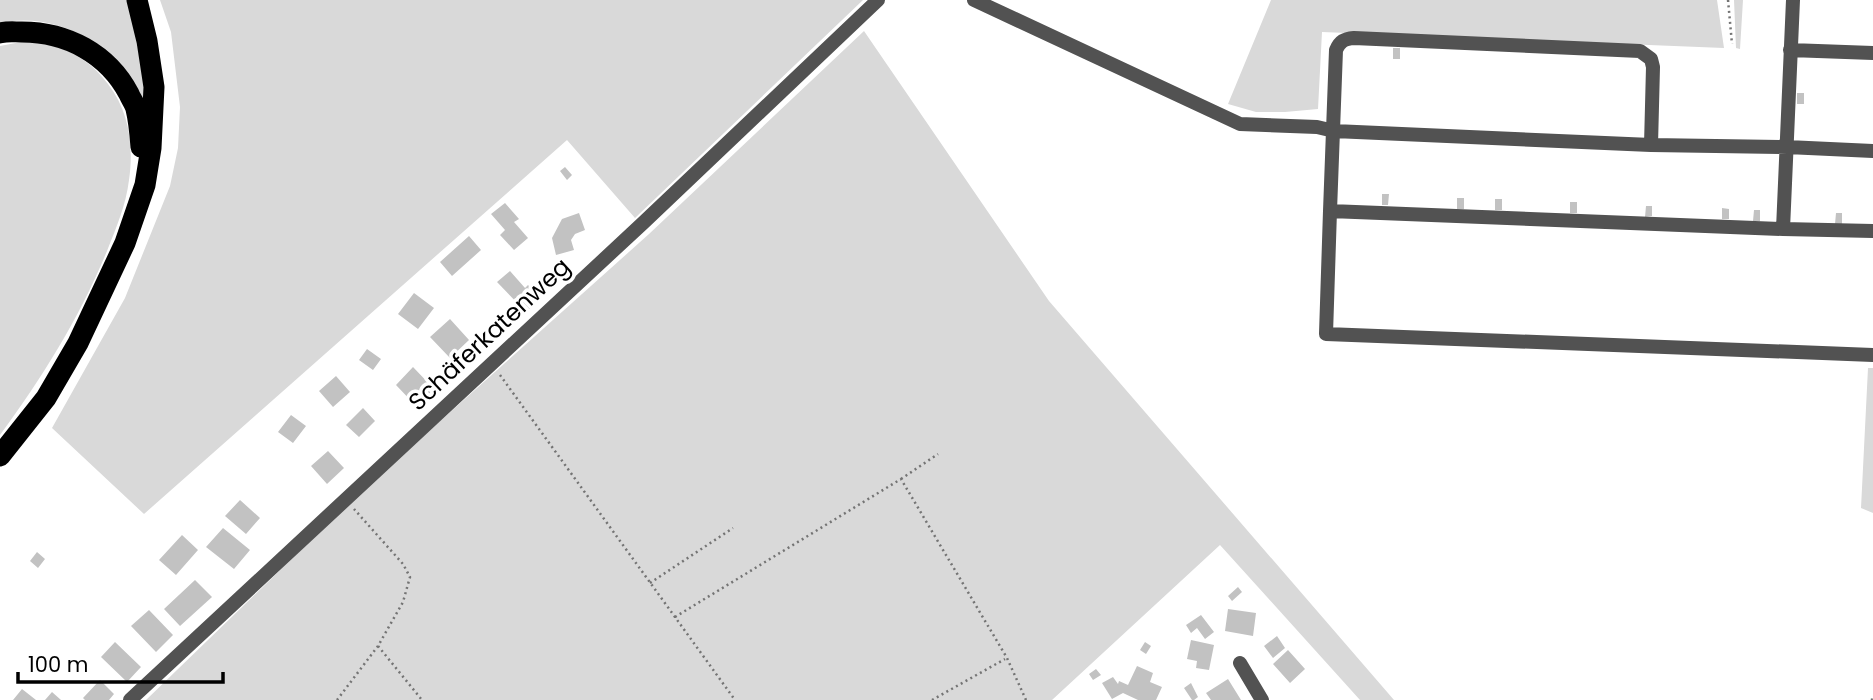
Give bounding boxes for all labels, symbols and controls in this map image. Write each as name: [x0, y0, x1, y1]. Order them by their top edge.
street label: Schäferkatenweg: [401, 250, 577, 418]
scale bar: [18, 640, 222, 684]
text: 100 m: [28, 650, 88, 679]

